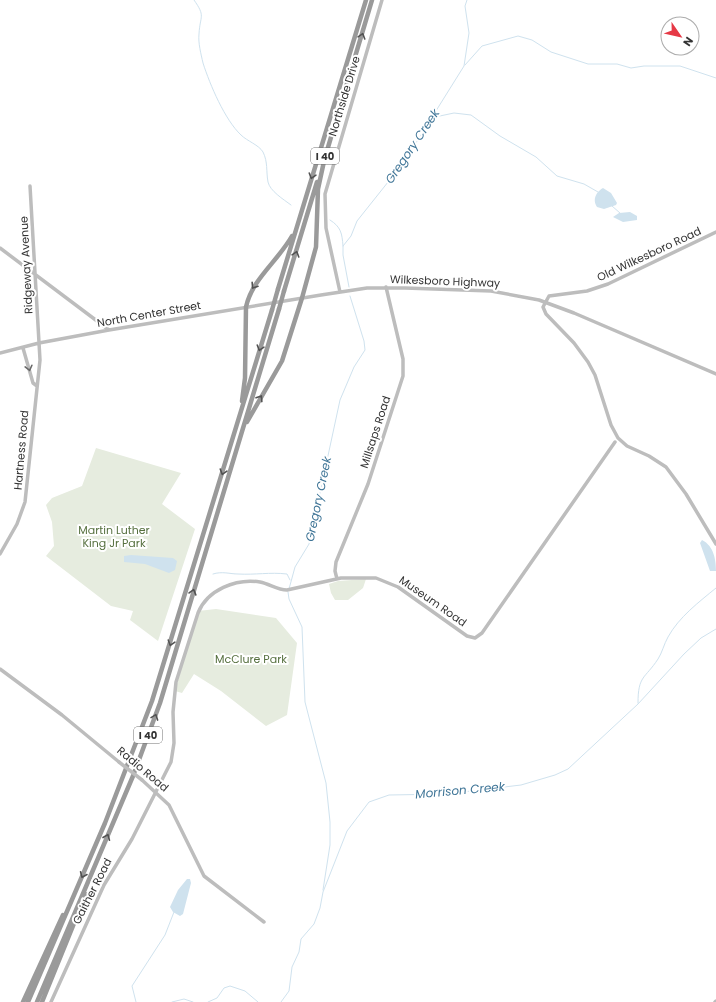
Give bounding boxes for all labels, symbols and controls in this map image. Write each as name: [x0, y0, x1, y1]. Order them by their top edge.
north arrow: [660, 16, 700, 56]
one-way arrow: [357, 32, 365, 39]
text: N: [679, 34, 697, 49]
street label: Northside Drive: [324, 54, 364, 138]
water label: Gregory Creek: [381, 105, 444, 187]
road number: I 40: [311, 148, 339, 164]
one-way arrow: [308, 172, 317, 179]
street label: Ridgeway Avenue: [15, 215, 37, 314]
street label: Old Wilkesboro Road: [594, 223, 704, 285]
one-way arrow: [291, 251, 299, 258]
street label: Wilkesboro Highway: [390, 271, 501, 291]
one-way arrow: [252, 282, 259, 289]
street label: North Center Street: [96, 297, 202, 331]
one-way arrow: [256, 344, 265, 351]
one-way arrow: [24, 364, 33, 371]
street label: Millsaps Road: [356, 394, 394, 470]
one-way arrow: [255, 395, 263, 402]
street label: Hartness Road: [10, 409, 32, 491]
water label: Gregory Creek: [301, 454, 335, 543]
one-way arrow: [219, 468, 228, 475]
park label: Martin Luther King Jr Park: [78, 522, 150, 551]
street label: Museum Road: [396, 572, 470, 630]
one-way arrow: [188, 589, 197, 596]
one-way arrow: [167, 639, 176, 646]
park label: McClure Park: [215, 651, 287, 667]
one-way arrow: [150, 713, 158, 720]
road number: I 40: [134, 727, 162, 743]
street label: Radio Road: [114, 743, 172, 795]
water label: Morrison Creek: [414, 778, 506, 802]
one-way arrow: [102, 834, 110, 841]
street label: Gaither Road: [68, 855, 116, 927]
one-way arrow: [80, 871, 88, 879]

